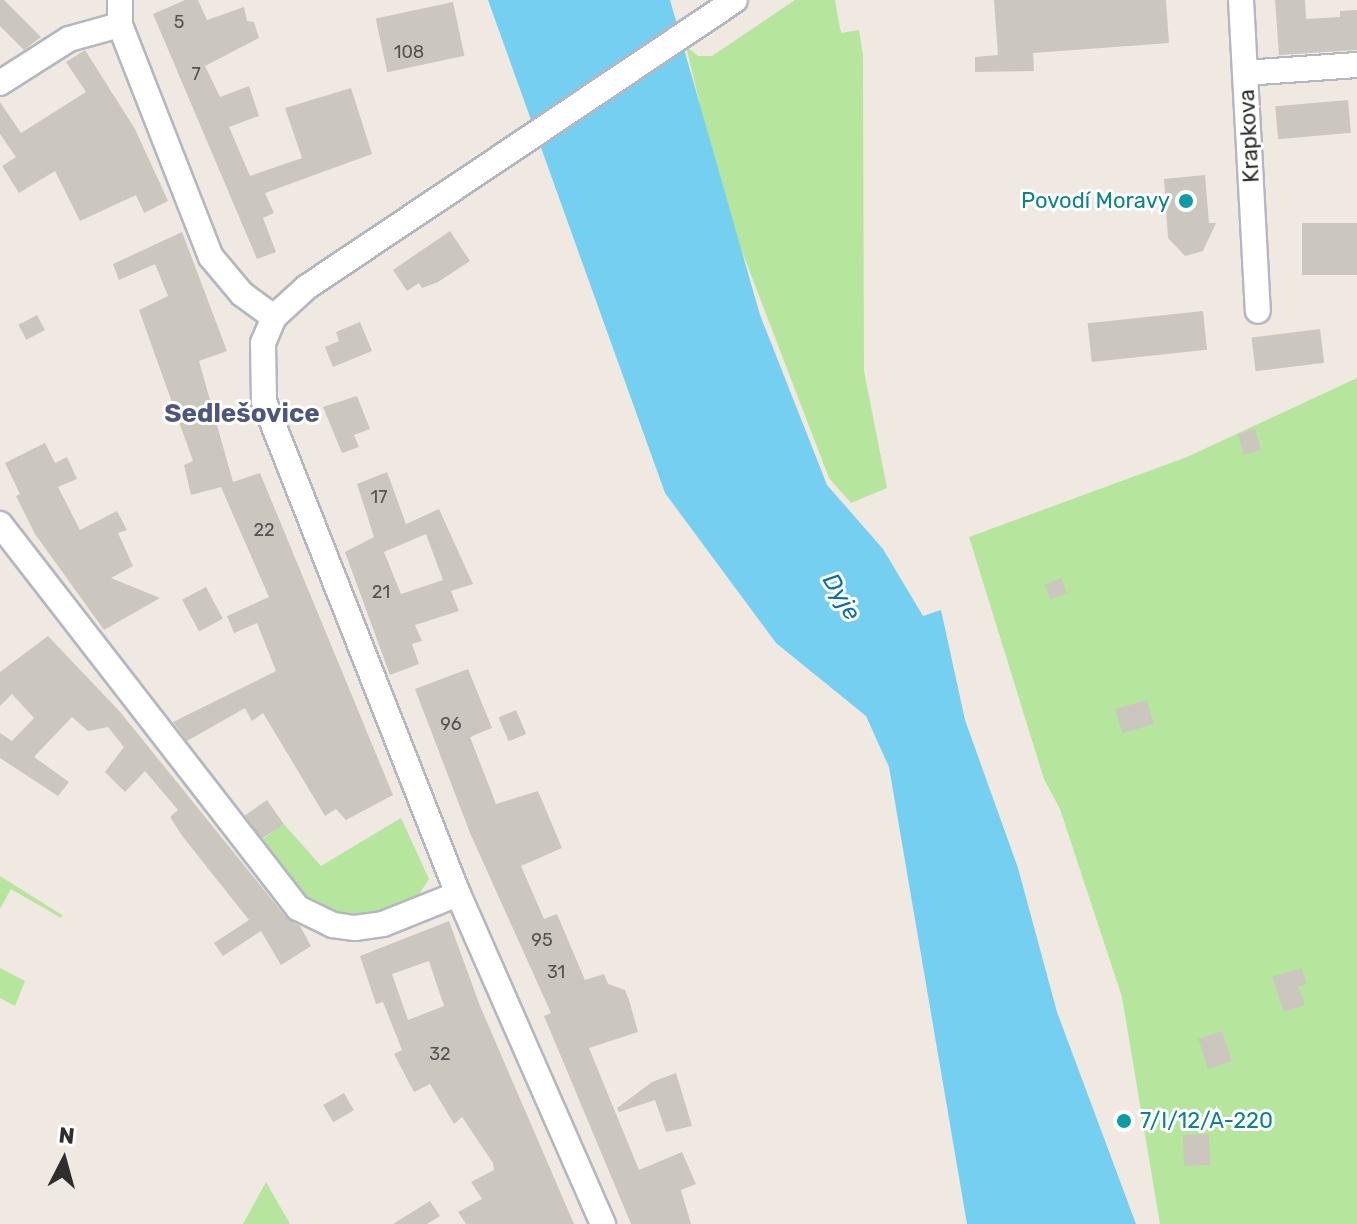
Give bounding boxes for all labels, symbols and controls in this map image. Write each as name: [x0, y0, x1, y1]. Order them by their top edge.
house number: 5: [174, 11, 184, 33]
house number: 108: [394, 41, 424, 63]
house number: 7: [191, 63, 201, 85]
street label: Krapkova: [1233, 89, 1265, 183]
place label: Povodí Moravy: [1021, 188, 1170, 214]
marker: Povodí Moravy: [1177, 192, 1195, 210]
district label: Sedlešovice: [164, 398, 320, 430]
house number: 17: [371, 486, 387, 508]
house number: 22: [253, 519, 275, 541]
water label: Dyje: [816, 568, 866, 626]
house number: 21: [372, 581, 390, 603]
house number: 96: [440, 713, 462, 735]
house number: 95: [531, 929, 553, 951]
house number: 31: [547, 961, 565, 983]
house number: 32: [429, 1043, 451, 1065]
place label: 7/I/12/A-220: [1140, 1108, 1273, 1134]
marker: 7/I/12/A-220: [1115, 1112, 1133, 1130]
north arrow: [24, 1120, 104, 1200]
text: N: [57, 1121, 76, 1150]

